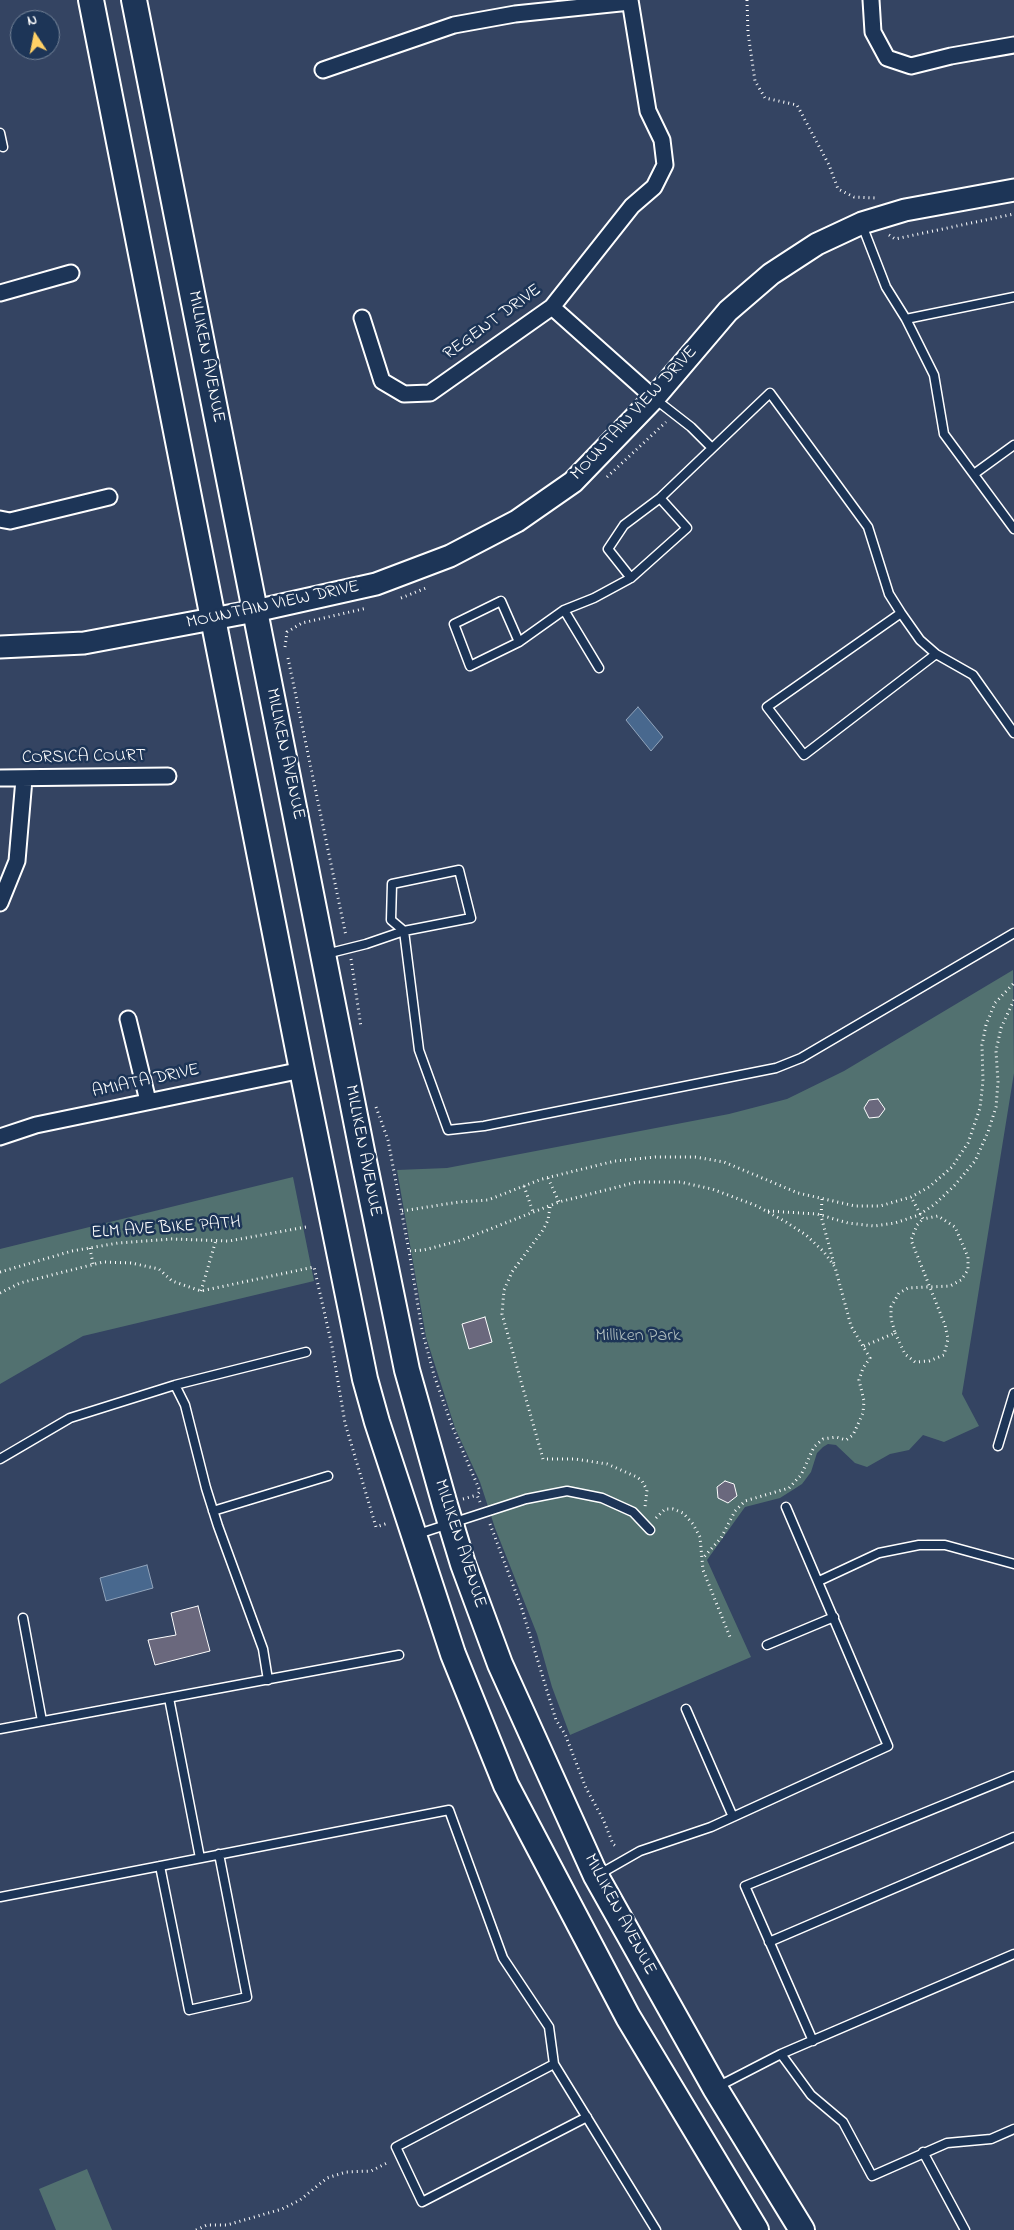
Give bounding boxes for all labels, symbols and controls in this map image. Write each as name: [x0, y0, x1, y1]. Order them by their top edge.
north arrow: [10, 10, 60, 60]
text: N: [26, 10, 39, 32]
street label: REGENT DRIVE: [440, 280, 546, 366]
street label: MILLIKEN AVENUE: [182, 289, 228, 425]
street label: MOUNTAIN VIEW DRIVE: [567, 342, 703, 486]
street label: MOUNTAIN VIEW DRIVE: [185, 577, 361, 635]
street label: MILLIKEN AVENUE: [260, 686, 308, 822]
street label: CORSICA COURT: [22, 746, 146, 770]
street label: AMIATA DRIVE: [90, 1060, 202, 1104]
street label: MILLIKEN AVENUE: [339, 1083, 385, 1219]
street label: ELM AVE BIKE PATH: [91, 1213, 241, 1245]
park label: Milliken Park: [595, 1326, 681, 1348]
street label: MILLIKEN AVENUE: [428, 1477, 490, 1611]
street label: MILLIKEN AVENUE: [578, 1851, 660, 1979]

